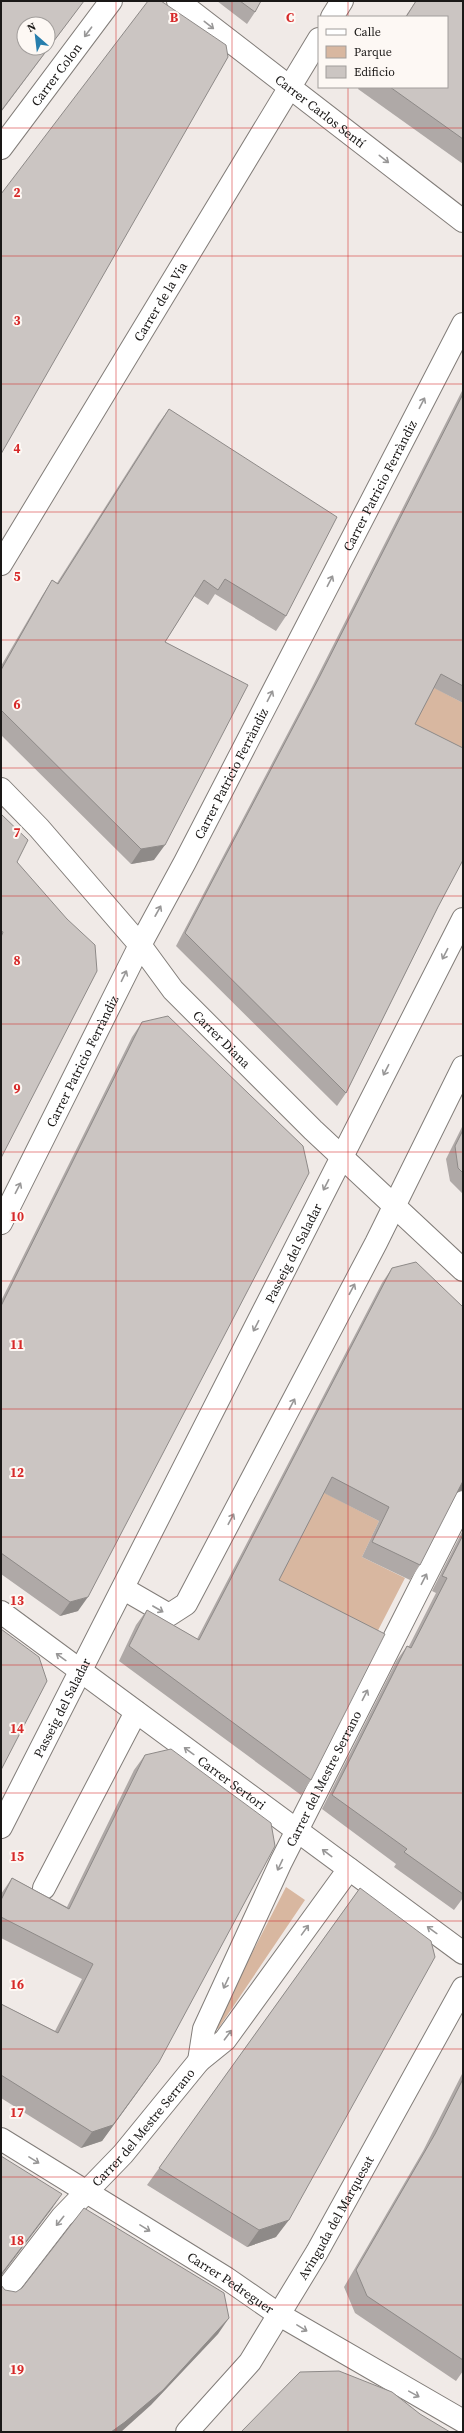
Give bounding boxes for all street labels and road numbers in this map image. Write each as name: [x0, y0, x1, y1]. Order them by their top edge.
street label: Carrer Colon: [27, 39, 86, 110]
street label: Carrer Carlos Sentí: [271, 71, 369, 152]
street label: Carrer de la Via: [130, 259, 191, 344]
street label: Carrer Patricio Ferràndiz: [339, 417, 421, 554]
street label: Carrer Patricio Ferràndiz: [190, 705, 272, 842]
street label: Carrer Patricio Ferràndiz: [42, 993, 123, 1130]
street label: Carrer Diana: [189, 1007, 254, 1072]
street label: Passeig del Saladar: [261, 1200, 326, 1306]
street label: Passeig del Saladar: [30, 1655, 95, 1761]
street label: Carrer del Mestre Serrano: [282, 1708, 365, 1850]
street label: Carrer Sertori: [194, 1752, 269, 1814]
street label: Carrer del Mestre Serrano: [88, 2065, 199, 2190]
street label: Avinguda del Marquesat: [294, 2152, 378, 2283]
street label: Carrer Pedreguer: [184, 2248, 278, 2318]

